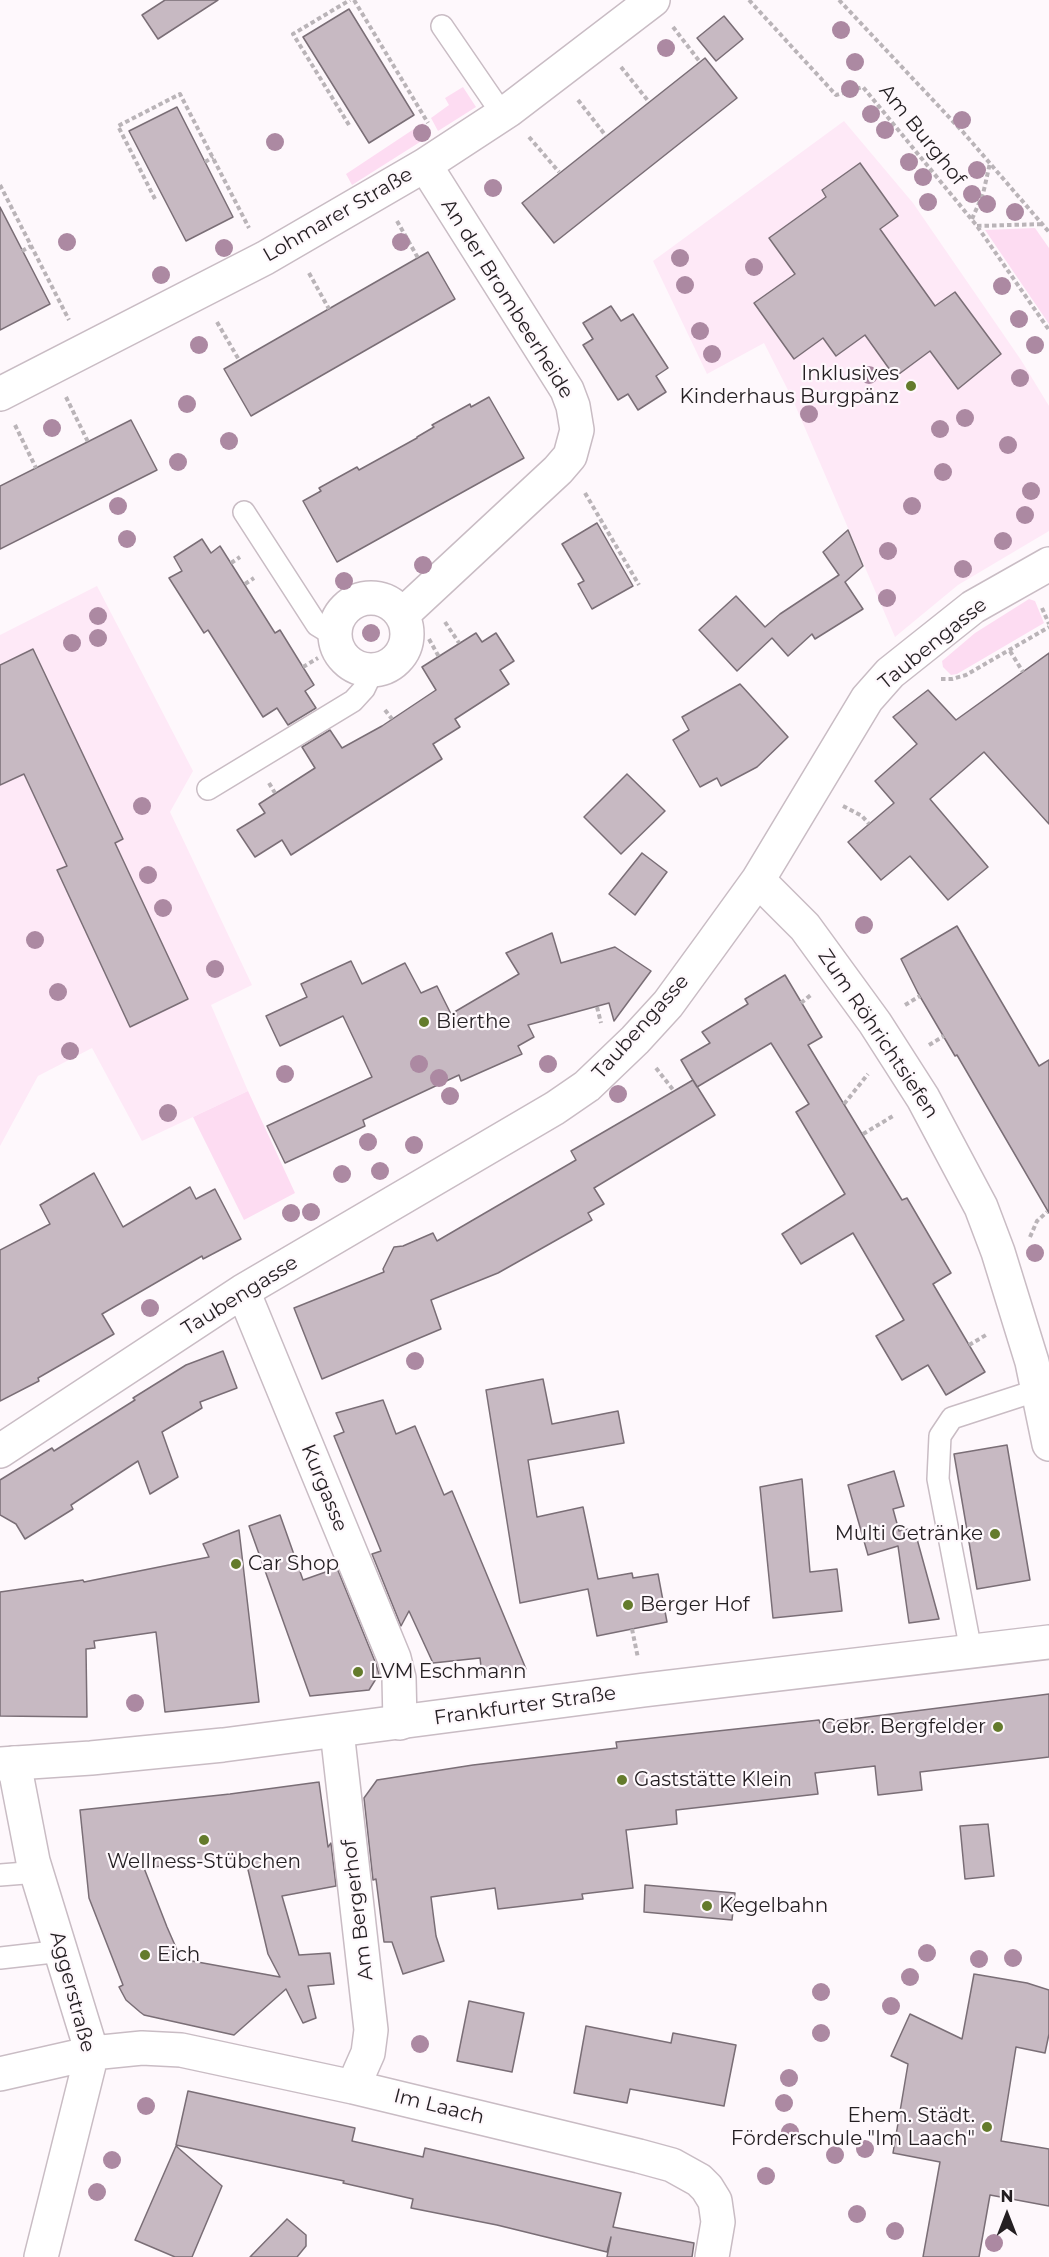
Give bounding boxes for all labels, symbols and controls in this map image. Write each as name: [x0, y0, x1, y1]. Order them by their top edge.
street label: Am Burghof: [874, 79, 970, 191]
street label: Lohmarer Straße: [259, 162, 417, 268]
street label: An der Brombeerheide: [436, 195, 578, 403]
place label: Inklusives Kinderhaus Burgpänz: [680, 362, 899, 409]
marker: Inklusives Kinderhaus Burgpänz: [904, 379, 918, 393]
street label: Taubengasse: [874, 593, 992, 695]
street label: Zum Röhrichtsiefen: [812, 945, 944, 1123]
street label: Taubengasse: [588, 970, 694, 1084]
place label: Bierthe: [436, 1010, 511, 1034]
marker: Bierthe: [417, 1015, 431, 1029]
street label: Taubengasse: [177, 1251, 303, 1341]
street label: Kurgasse: [296, 1441, 352, 1535]
place label: Multi Getränke: [835, 1522, 983, 1546]
marker: Multi Getränke: [988, 1527, 1002, 1541]
place label: Car Shop: [248, 1552, 339, 1576]
marker: Car Shop: [229, 1557, 243, 1571]
place label: Berger Hof: [640, 1593, 750, 1617]
marker: Berger Hof: [621, 1598, 635, 1612]
place label: LVM Eschmann: [370, 1660, 526, 1684]
marker: LVM Eschmann: [351, 1665, 365, 1679]
street label: Frankfurter Straße: [433, 1681, 617, 1731]
place label: Gebr. Bergfelder: [821, 1715, 986, 1739]
marker: Gebr. Bergfelder: [991, 1720, 1005, 1734]
place label: Gaststätte Klein: [634, 1768, 792, 1792]
marker: Gaststätte Klein: [615, 1773, 629, 1787]
marker: Wellness-Stübchen: [197, 1833, 211, 1847]
street label: Am Bergerhof: [337, 1838, 379, 1982]
place label: Wellness-Stübchen: [107, 1850, 301, 1874]
place label: Kegelbahn: [719, 1894, 828, 1918]
marker: Kegelbahn: [700, 1899, 714, 1913]
street label: Aggerstraße: [44, 1929, 100, 2055]
place label: Eich: [157, 1943, 200, 1967]
marker: Eich: [138, 1948, 152, 1962]
street label: Im Laach: [391, 2084, 487, 2130]
place label: Ehem. Städt. Förderschule "Im Laach": [731, 2104, 975, 2151]
marker: Ehem. Städt. Förderschule "Im Laach": [980, 2120, 994, 2134]
north arrow: [977, 2185, 1037, 2245]
text: N: [1001, 2187, 1013, 2206]

